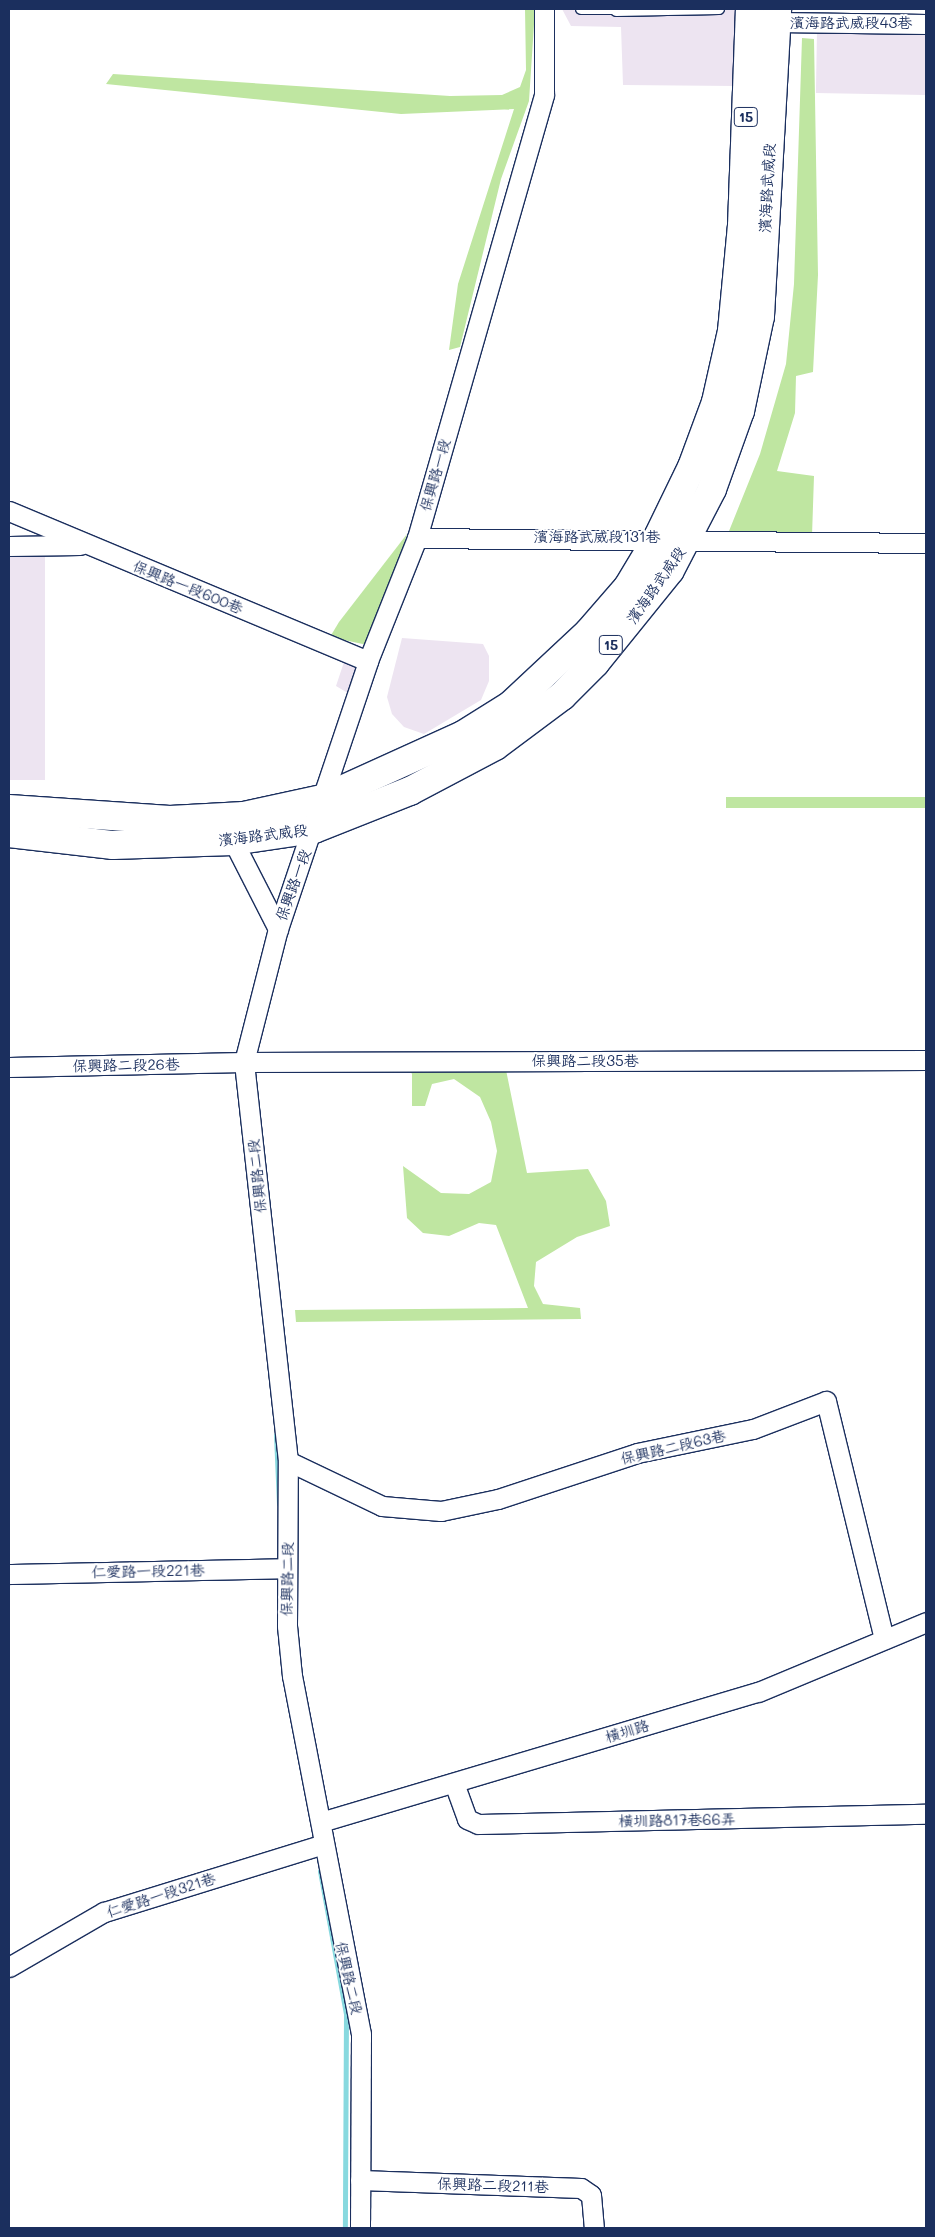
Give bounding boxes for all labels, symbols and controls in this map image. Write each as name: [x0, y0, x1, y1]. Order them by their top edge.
street label: 濱海路武威段43巷: [790, 14, 912, 32]
road number: 15: [734, 105, 758, 128]
street label: 濱海路武威段: [756, 143, 778, 233]
street label: 保興路一段: [416, 436, 454, 514]
street label: 濱海路武威段131巷: [533, 528, 661, 546]
street label: 濱海路武威段: [623, 543, 689, 627]
street label: 保興路一段600巷: [130, 557, 246, 617]
road number: 15: [598, 634, 624, 656]
street label: 濱海路武威段: [217, 821, 309, 849]
street label: 保興路一段: [272, 847, 314, 923]
street label: 保興路二段35巷: [531, 1052, 639, 1070]
street label: 保興路二段26巷: [72, 1055, 180, 1075]
street label: 保興路二段: [244, 1138, 270, 1214]
street label: 保興路二段63巷: [618, 1426, 728, 1468]
street label: 保興路二段: [277, 1541, 297, 1617]
street label: 仁愛路一段221巷: [91, 1561, 205, 1581]
street label: 橫圳路: [603, 1716, 651, 1746]
street label: 橫圳路817巷66弄: [618, 1810, 736, 1830]
street label: 仁愛路一段321巷: [104, 1869, 218, 1921]
street label: 保興路二段: [332, 1939, 366, 2017]
street label: 保興路二段211巷: [437, 2174, 549, 2196]

